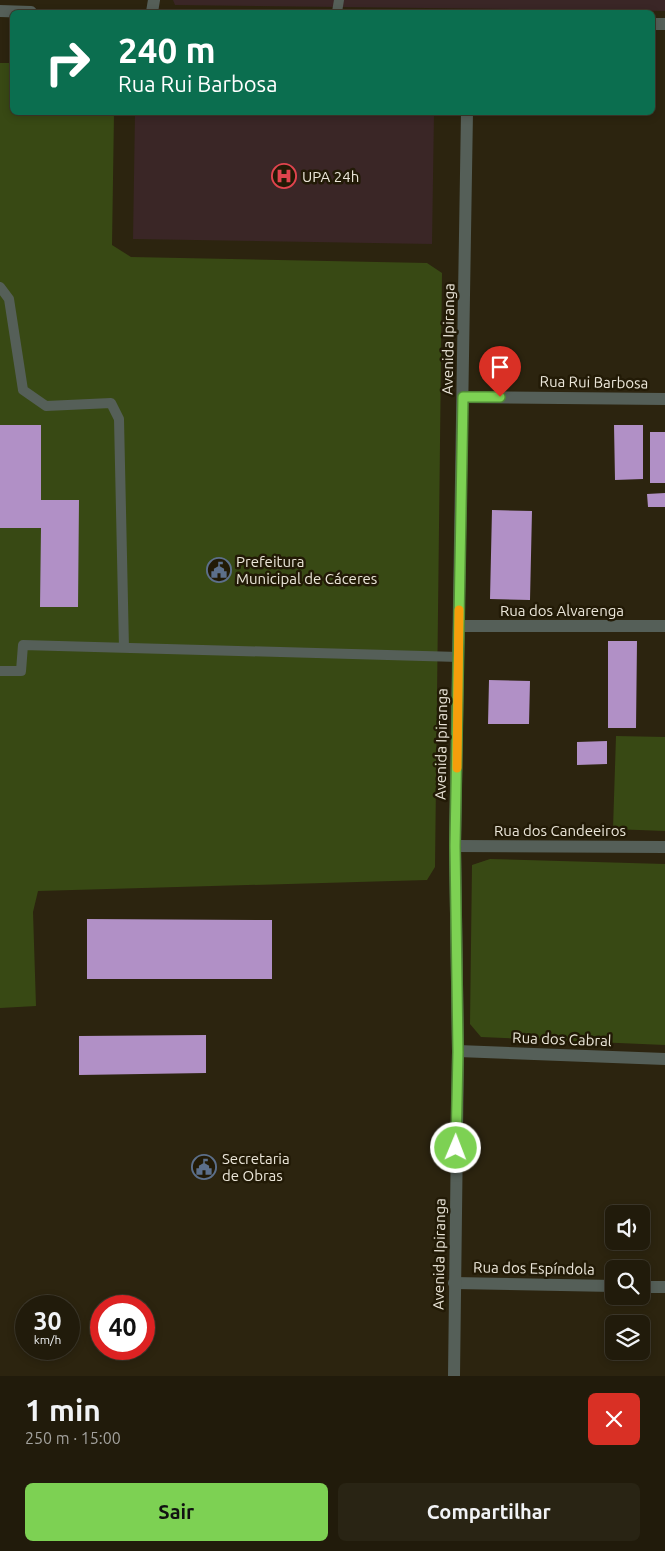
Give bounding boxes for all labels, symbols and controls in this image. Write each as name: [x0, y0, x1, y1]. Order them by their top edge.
icon: right: [35, 30, 100, 95]
text: 240 m: [118, 30, 216, 70]
text: Rua Rui Barbosa: [118, 71, 277, 96]
hospital icon: UPA 24h: [271, 163, 297, 189]
place label: UPA 24h: [302, 168, 359, 185]
street label: Avenida Ipiranga: [439, 283, 457, 395]
pin: [479, 346, 521, 397]
icon: arrive: [486, 353, 514, 381]
street label: Rua Rui Barbosa: [539, 373, 649, 391]
place label: Prefeitura Municipal de Cáceres: [236, 553, 377, 587]
public building icon: Prefeitura Municipal de Cáceres: [206, 557, 232, 583]
street label: Rua dos Alvarenga: [500, 602, 624, 619]
street label: Avenida Ipiranga: [432, 688, 450, 800]
street label: Rua dos Candeeiros: [494, 822, 626, 839]
street label: Rua dos Cabral: [512, 1029, 612, 1049]
position arrow: [429, 1121, 481, 1173]
place label: Secretaria de Obras: [222, 1150, 290, 1184]
public building icon: Secretaria de Obras: [191, 1154, 217, 1180]
street label: Avenida Ipiranga: [430, 1198, 448, 1310]
map controls: [605, 1205, 650, 1360]
button: sound: [605, 1205, 650, 1250]
street label: Rua dos Espíndola: [473, 1258, 595, 1278]
button: search: [605, 1260, 650, 1305]
speed limit sign: 40: [90, 1295, 155, 1360]
text: 30: [33, 1307, 62, 1335]
button: layers: [605, 1315, 650, 1360]
text: km/h: [34, 1333, 61, 1346]
text: 1 min: [25, 1393, 101, 1427]
button: close: [588, 1393, 640, 1445]
text: 250 m · 15:00: [25, 1429, 121, 1447]
button: Sair: [25, 1483, 328, 1541]
button: Compartilhar: [338, 1483, 640, 1541]

